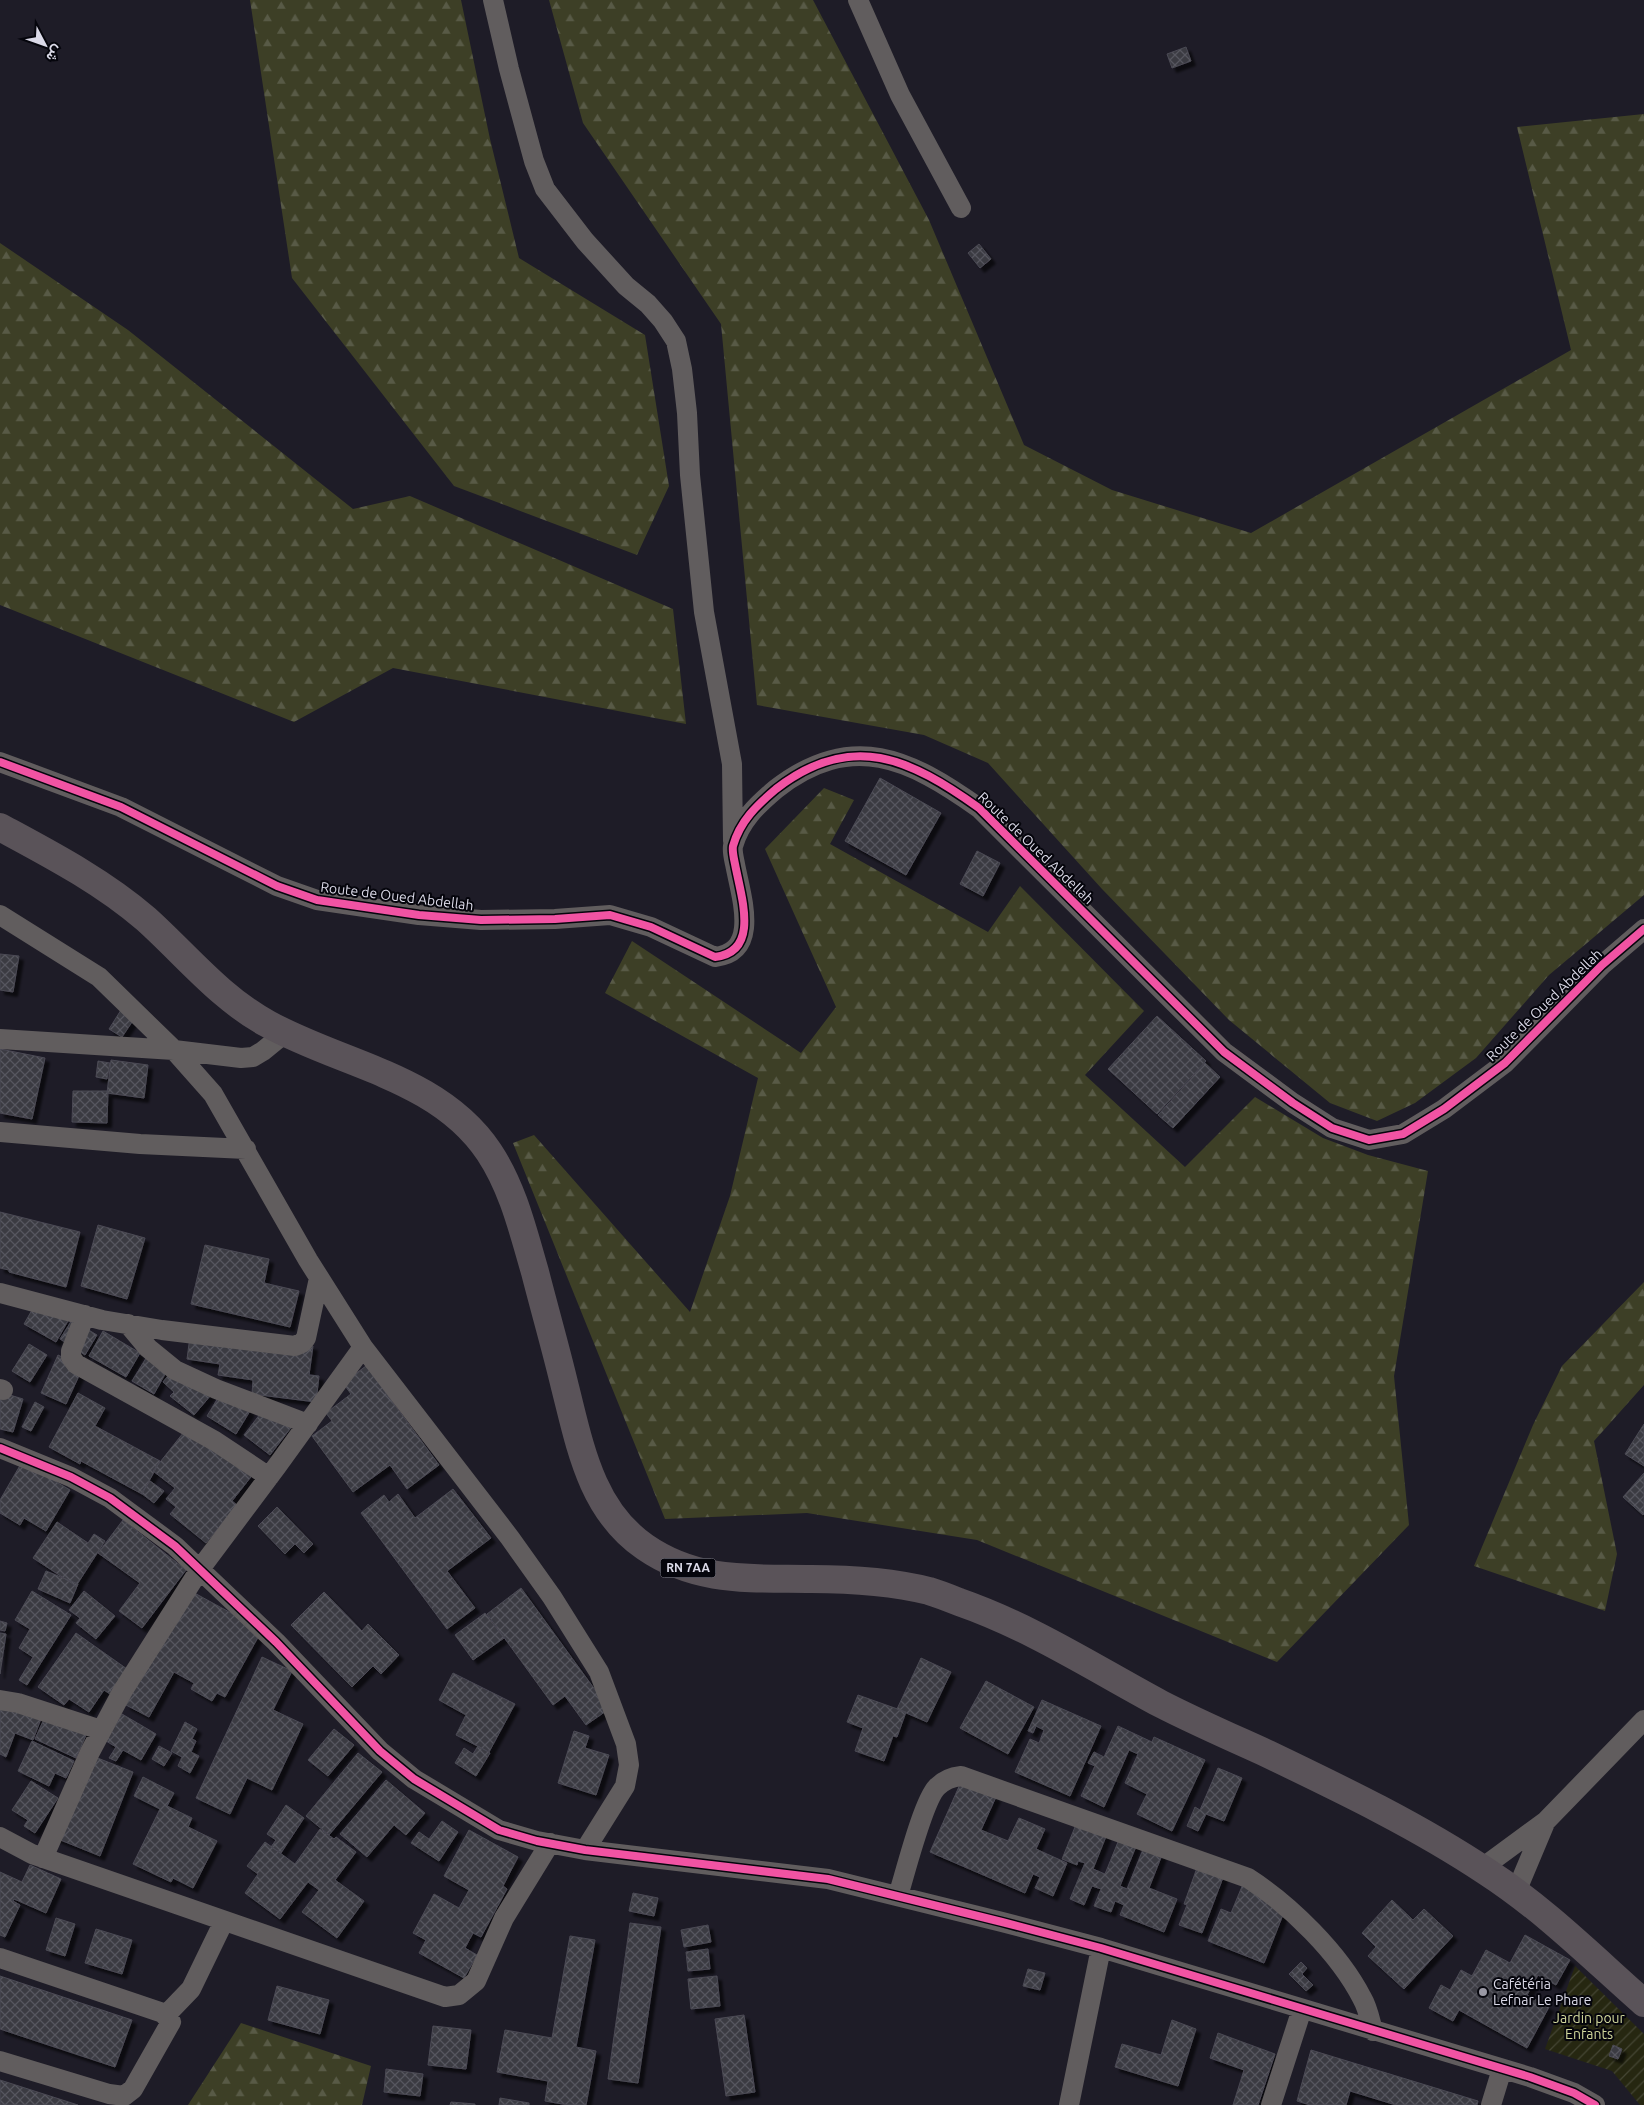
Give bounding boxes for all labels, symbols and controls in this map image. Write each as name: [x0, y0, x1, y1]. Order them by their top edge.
north arrow: [20, 20, 70, 70]
text: ش: [42, 41, 66, 65]
street label: Route de Oued Abdellah: [975, 789, 1097, 907]
street label: Route de Oued Abdellah: [320, 879, 474, 913]
street label: Route de Oued Abdellah: [1483, 946, 1605, 1064]
road number: RN 7AA: [660, 1559, 716, 1578]
place label: Cafétéria Lefnar Le Phare: [1493, 1976, 1592, 2008]
marker: Cafétéria Lefnar Le Phare: [1477, 1986, 1489, 1998]
park label: Jardin pour Enfants: [1553, 2010, 1626, 2042]

